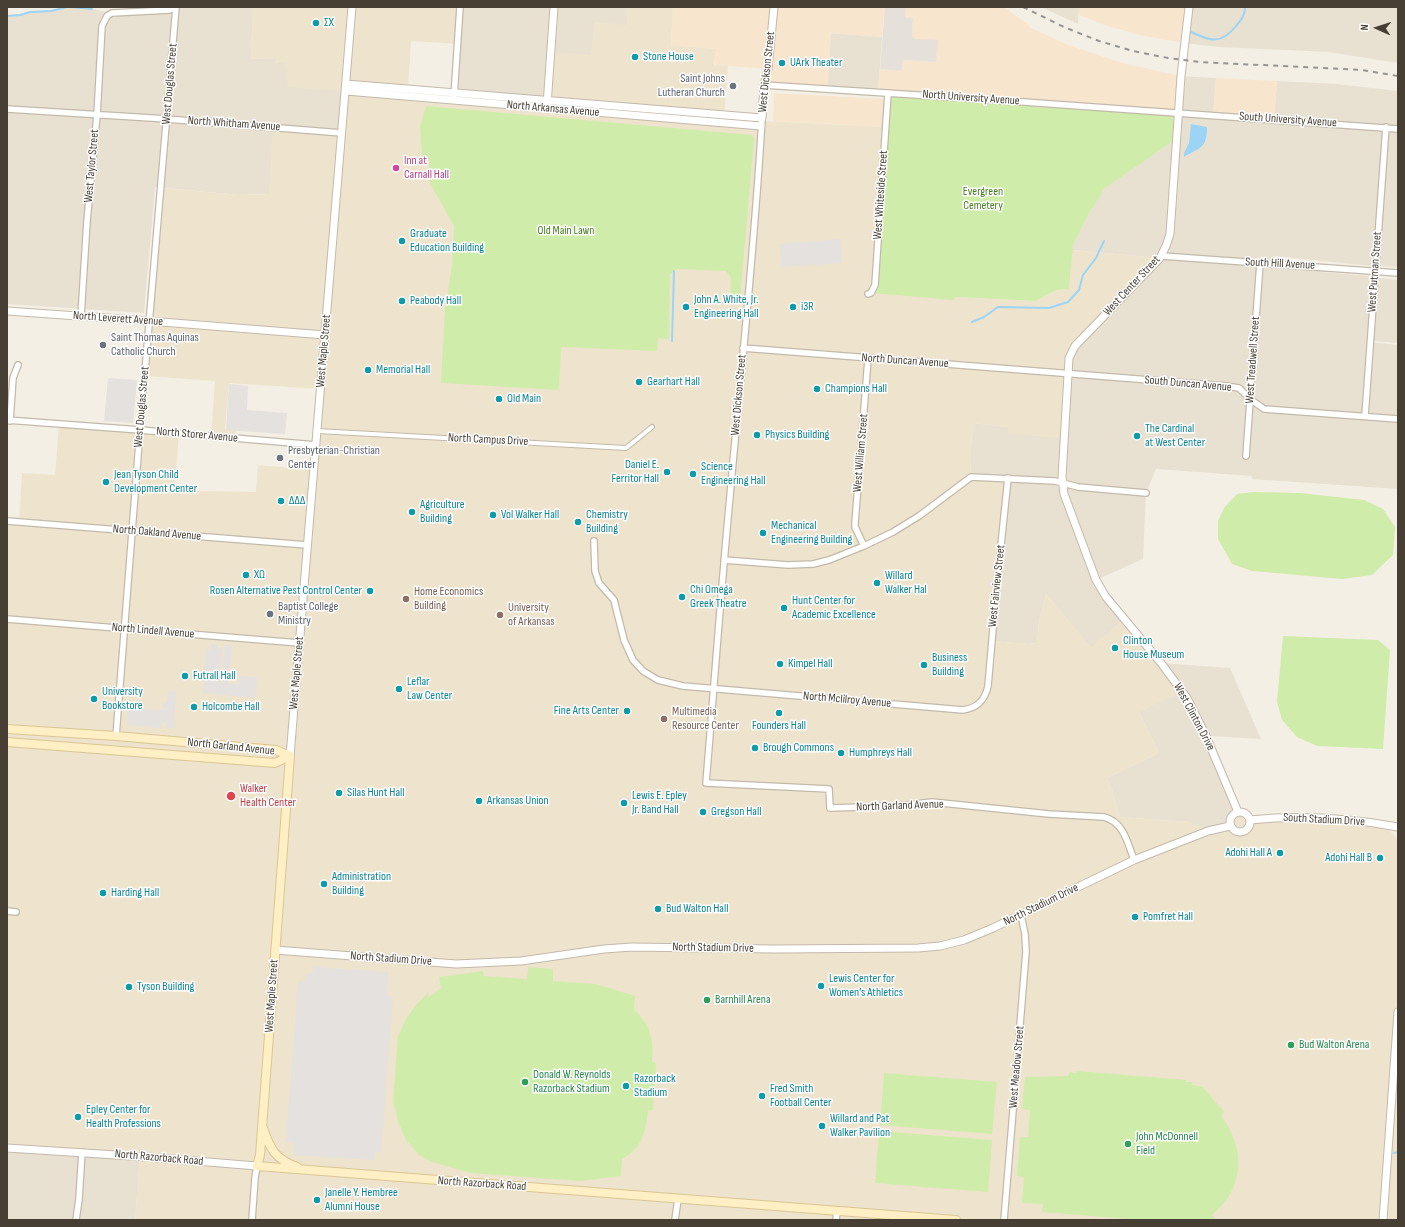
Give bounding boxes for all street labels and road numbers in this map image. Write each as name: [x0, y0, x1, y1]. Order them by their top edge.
street label: West Dickson Street: [756, 31, 778, 113]
street label: West Douglas Street: [159, 43, 181, 125]
street label: North University Avenue: [922, 87, 1020, 109]
street label: North Arkansas Avenue: [506, 98, 600, 120]
street label: South University Avenue: [1239, 109, 1337, 131]
street label: North Whitham Avenue: [187, 114, 281, 134]
street label: West Taylor Street: [82, 129, 102, 203]
street label: West Whiteside Street: [871, 150, 891, 240]
street label: West Putman Street: [1365, 231, 1385, 313]
street label: West Center Street: [1100, 253, 1164, 319]
street label: South Hill Avenue: [1245, 255, 1315, 273]
street label: North Leverett Avenue: [72, 309, 164, 329]
street label: West Maple Street: [314, 314, 334, 388]
street label: West Treadwell Street: [1243, 316, 1263, 404]
street label: North Duncan Avenue: [861, 351, 949, 371]
street label: West Dickson Street: [728, 354, 750, 436]
street label: West Douglas Street: [131, 366, 153, 448]
street label: South Duncan Avenue: [1144, 373, 1232, 395]
street label: West William Street: [850, 413, 872, 493]
street label: North Storer Avenue: [156, 424, 238, 446]
street label: North Campus Drive: [447, 431, 529, 449]
street label: North Oakland Avenue: [112, 522, 202, 544]
street label: West Fairview Street: [986, 544, 1008, 628]
street label: North Lindell Avenue: [111, 620, 195, 642]
street label: West Maple Street: [287, 636, 307, 710]
street label: West Clinton Drive: [1170, 681, 1218, 753]
street label: North McIilroy Avenue: [802, 689, 892, 711]
street label: North Garland Avenue: [187, 735, 275, 759]
street label: North Garland Avenue: [856, 797, 944, 815]
street label: South Stadium Drive: [1283, 811, 1365, 829]
street label: North Stadium Drive: [1001, 881, 1081, 929]
street label: North Stadium Drive: [672, 940, 754, 956]
street label: North Stadium Drive: [350, 949, 432, 969]
street label: West Maple Street: [262, 959, 282, 1033]
street label: West Meadow Street: [1006, 1025, 1028, 1109]
street label: North Razorback Road: [114, 1147, 204, 1169]
street label: North Razorback Road: [437, 1174, 527, 1194]

